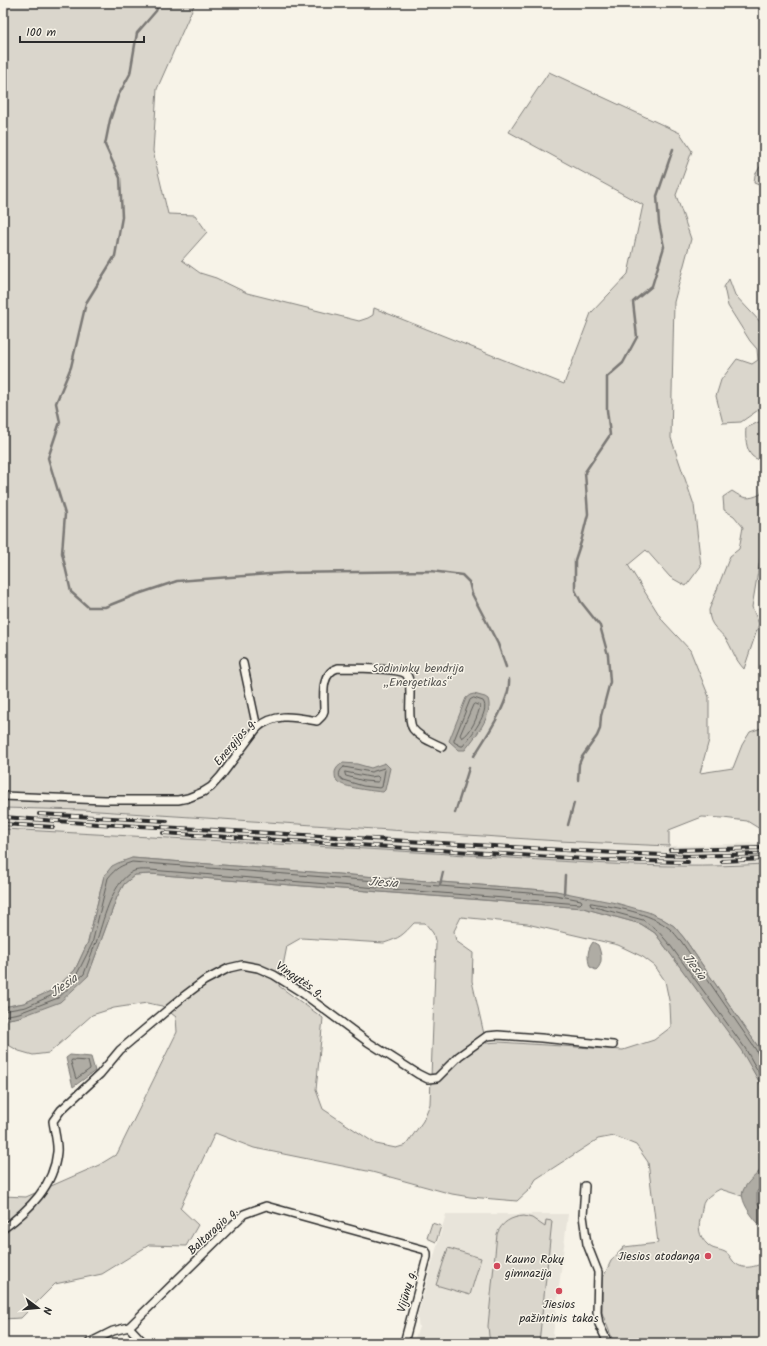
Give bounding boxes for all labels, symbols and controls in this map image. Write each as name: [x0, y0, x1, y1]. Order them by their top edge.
scale bar: [20, 18, 144, 44]
text: 100 m: [26, 23, 57, 42]
park label: Sodininkų bendrija „Energetikas“: [372, 659, 464, 692]
street label: Energijos g.: [209, 713, 261, 770]
water label: Jiesia: [367, 871, 399, 895]
water label: Jiesia: [677, 949, 712, 986]
street label: Vingytės g.: [272, 957, 329, 1003]
water label: Jiesia: [46, 968, 83, 1003]
street label: Baltaragio g.: [183, 1202, 243, 1260]
place label: Jiesios atodanga: [618, 1247, 700, 1266]
place label: Kauno Rokų gimnazija: [504, 1250, 564, 1283]
marker: Jiesios atodanga: [703, 1251, 713, 1261]
marker: Kauno Rokų gimnazija: [492, 1261, 502, 1271]
street label: Vijūnų g.: [392, 1267, 422, 1314]
marker: Jiesios pažintinis takas: [554, 1286, 564, 1296]
north arrow: [18, 1288, 58, 1328]
place label: Jiesios pažintinis takas: [518, 1295, 599, 1328]
text: N: [37, 1305, 56, 1316]

